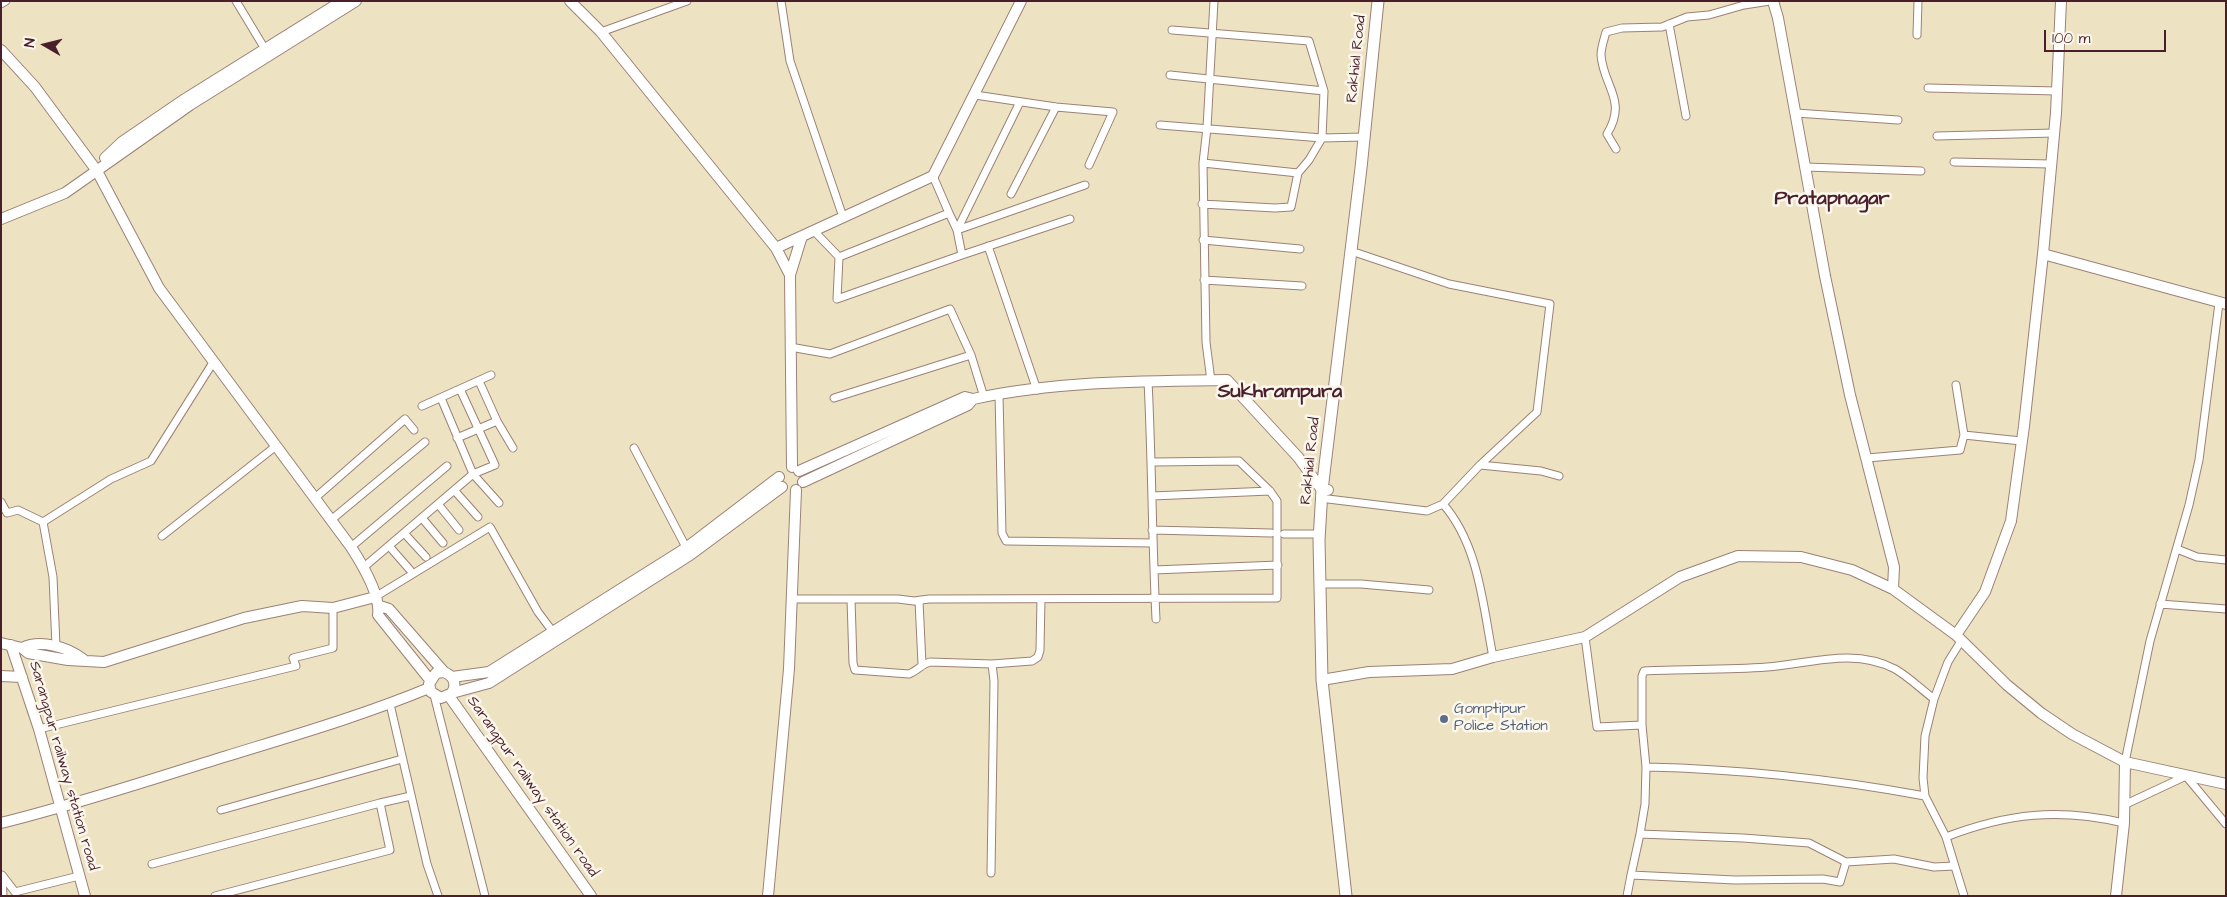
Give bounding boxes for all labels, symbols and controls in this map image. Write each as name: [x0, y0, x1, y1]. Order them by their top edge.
street label: Rakhial Road: [1343, 14, 1371, 104]
north arrow: [20, 20, 70, 70]
scale bar: [2047, 20, 2170, 52]
text: 100 m: [2052, 28, 2091, 49]
text: N: [20, 37, 41, 49]
district label: Pratapnagar: [1774, 188, 1890, 212]
district label: Sukhrampura: [1218, 381, 1342, 405]
street label: Rakhial Road: [1297, 416, 1325, 506]
street label: Sarangpur railway station road: [24, 659, 102, 873]
street label: Sarangpur railway station road: [462, 693, 602, 881]
place label: Gomptipur Police Station: [1454, 701, 1548, 736]
marker: Gomptipur Police Station: [1438, 713, 1450, 725]

